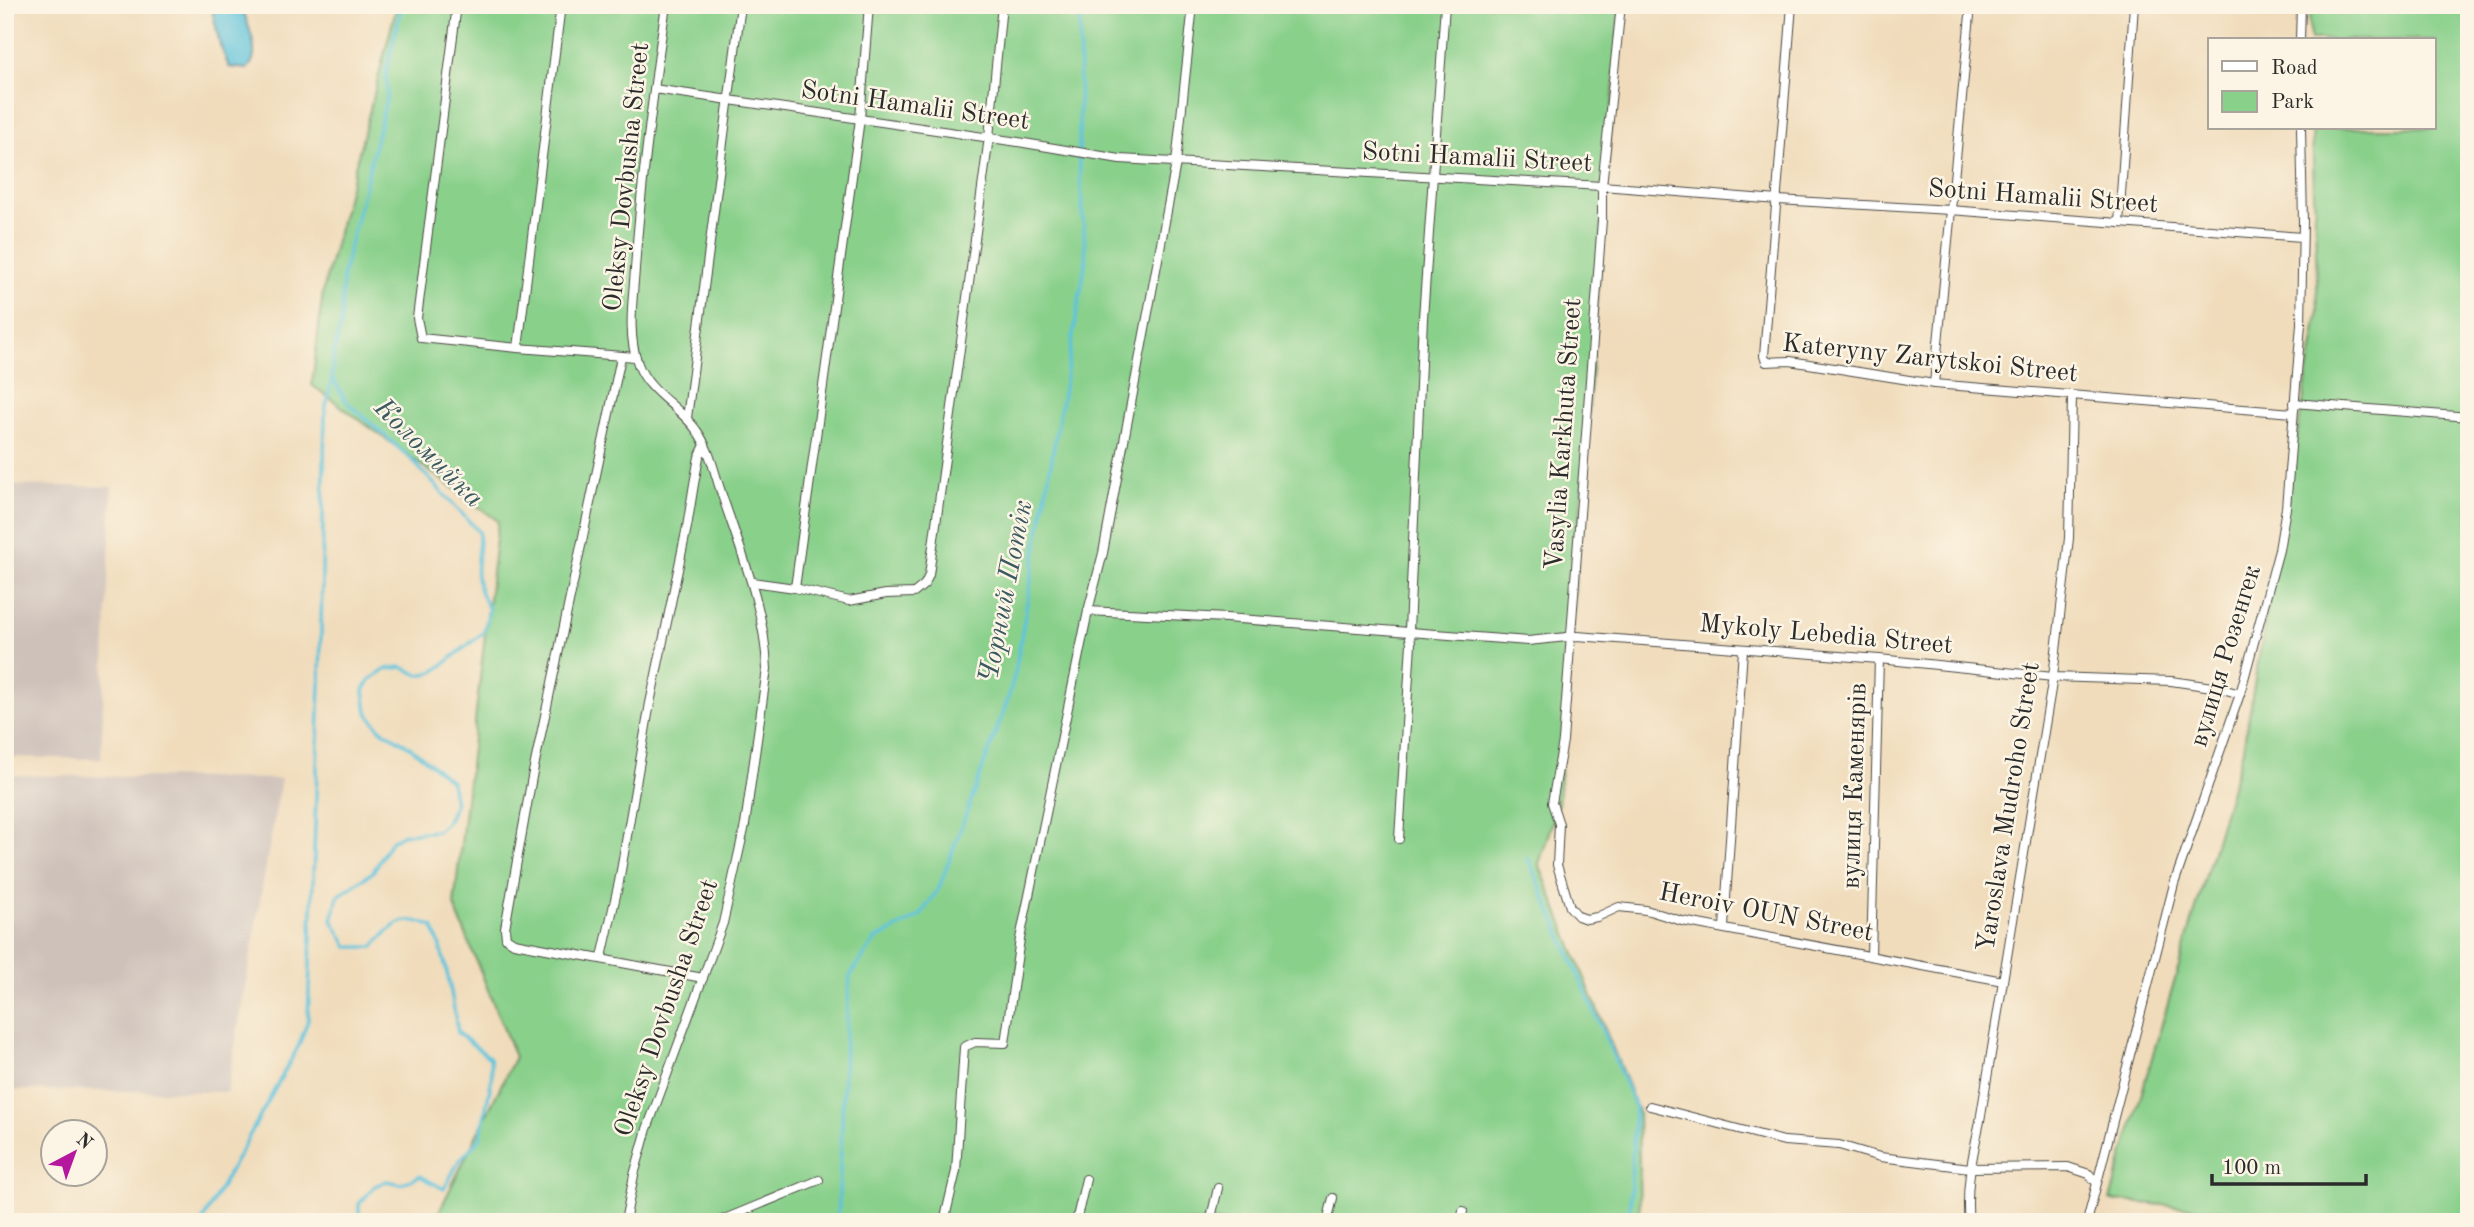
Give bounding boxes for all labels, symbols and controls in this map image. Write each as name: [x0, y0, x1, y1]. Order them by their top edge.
legend: [2208, 38, 2436, 130]
street label: Oleksy Dovbusha Street: [600, 41, 654, 313]
text: Road: [2271, 58, 2318, 79]
street label: Sotni Hamalii Street: [799, 77, 1031, 135]
text: Park: [2271, 92, 2314, 113]
street label: Sotni Hamalii Street: [1361, 139, 1593, 177]
street label: Sotni Hamalii Street: [1927, 176, 2159, 218]
street label: Vasylia Karkhuta Street: [1542, 297, 1586, 571]
street label: Kateryny Zarytskoi Street: [1781, 331, 2079, 387]
water label: Коломийка: [367, 393, 488, 514]
water label: Чорний Потік: [975, 498, 1039, 686]
street label: вулиця Розенгек: [2186, 562, 2266, 750]
street label: Mykoly Lebedia Street: [1698, 611, 1954, 659]
street label: Yaroslava Mudroho Street: [1973, 660, 2045, 954]
street label: вулиця Каменярів: [1838, 682, 1872, 890]
street label: Oleksy Dovbusha Street: [611, 876, 723, 1140]
street label: Heroiv OUN Street: [1656, 879, 1876, 947]
north arrow: [38, 1118, 108, 1188]
text: N: [72, 1130, 96, 1154]
scale bar: [2212, 1143, 2366, 1187]
text: 100 m: [2222, 1158, 2281, 1179]

